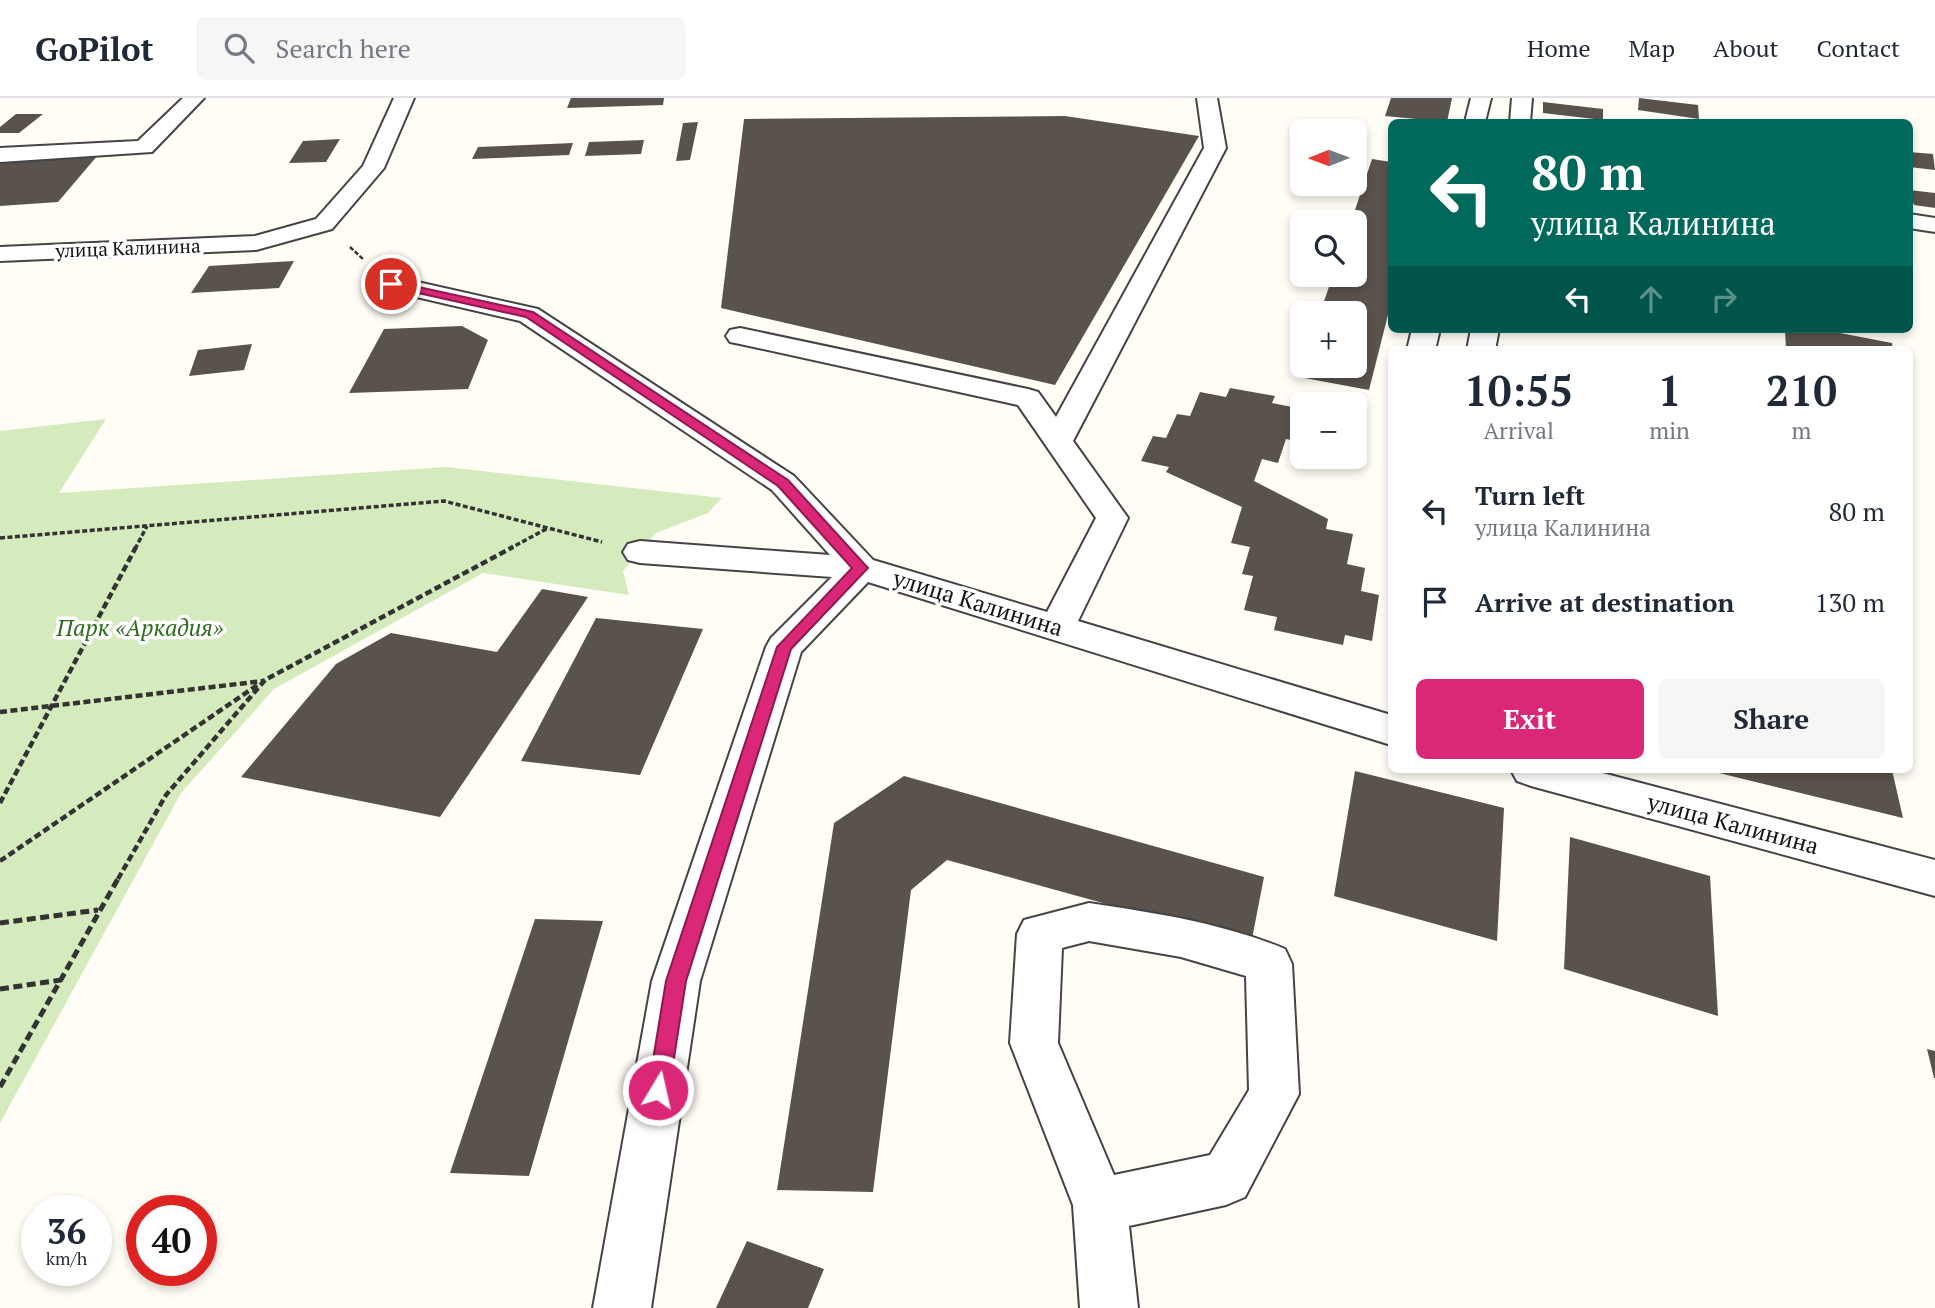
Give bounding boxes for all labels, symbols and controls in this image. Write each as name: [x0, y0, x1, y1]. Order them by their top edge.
search box: [196, 17, 686, 80]
text: GoPilot: [35, 27, 154, 70]
icon: search: [220, 29, 258, 67]
text: Search here: [276, 31, 411, 65]
text: Home: [1527, 32, 1591, 64]
text: Map: [1629, 32, 1675, 64]
text: About: [1713, 32, 1779, 64]
text: Contact: [1817, 32, 1900, 64]
north arrow: [1290, 119, 1367, 196]
map controls: [1290, 119, 1367, 469]
text: 80 m: [1531, 139, 1645, 204]
icon: left: [1416, 147, 1507, 238]
text: улица Калинина: [1531, 202, 1776, 244]
button: search: [1290, 210, 1367, 287]
street label: улица Калинина: [54, 232, 201, 263]
pin: [361, 254, 421, 314]
icon: arrive: [372, 265, 410, 303]
icon: left: [1559, 280, 1597, 318]
icon: ahead: [1632, 280, 1670, 318]
icon: right: [1705, 280, 1743, 318]
button: +: [1290, 301, 1367, 378]
text: 10:55: [1464, 362, 1573, 418]
text: 1: [1658, 362, 1681, 418]
text: 210: [1766, 362, 1837, 418]
button: −: [1290, 392, 1367, 469]
text: Arrival: [1483, 415, 1554, 446]
text: min: [1649, 415, 1690, 446]
text: m: [1791, 415, 1811, 446]
text: Turn left: [1475, 478, 1585, 512]
icon: left: [1416, 492, 1454, 530]
text: 80 m: [1829, 494, 1885, 528]
text: улица Калинина: [1475, 512, 1651, 543]
street label: улица Калинина: [889, 562, 1067, 643]
icon: arrive: [1416, 583, 1454, 621]
text: Arrive at destination: [1475, 585, 1734, 619]
text: 130 m: [1815, 585, 1885, 619]
park label: Парк «Аркадия»: [56, 612, 224, 643]
button: Exit: [1416, 679, 1644, 759]
button: Share: [1658, 679, 1885, 759]
street label: улица Калинина: [1643, 786, 1822, 861]
position arrow: [621, 1053, 695, 1127]
speed limit sign: 40: [126, 1195, 217, 1286]
text: 36: [47, 1208, 86, 1254]
text: km/h: [46, 1246, 87, 1270]

